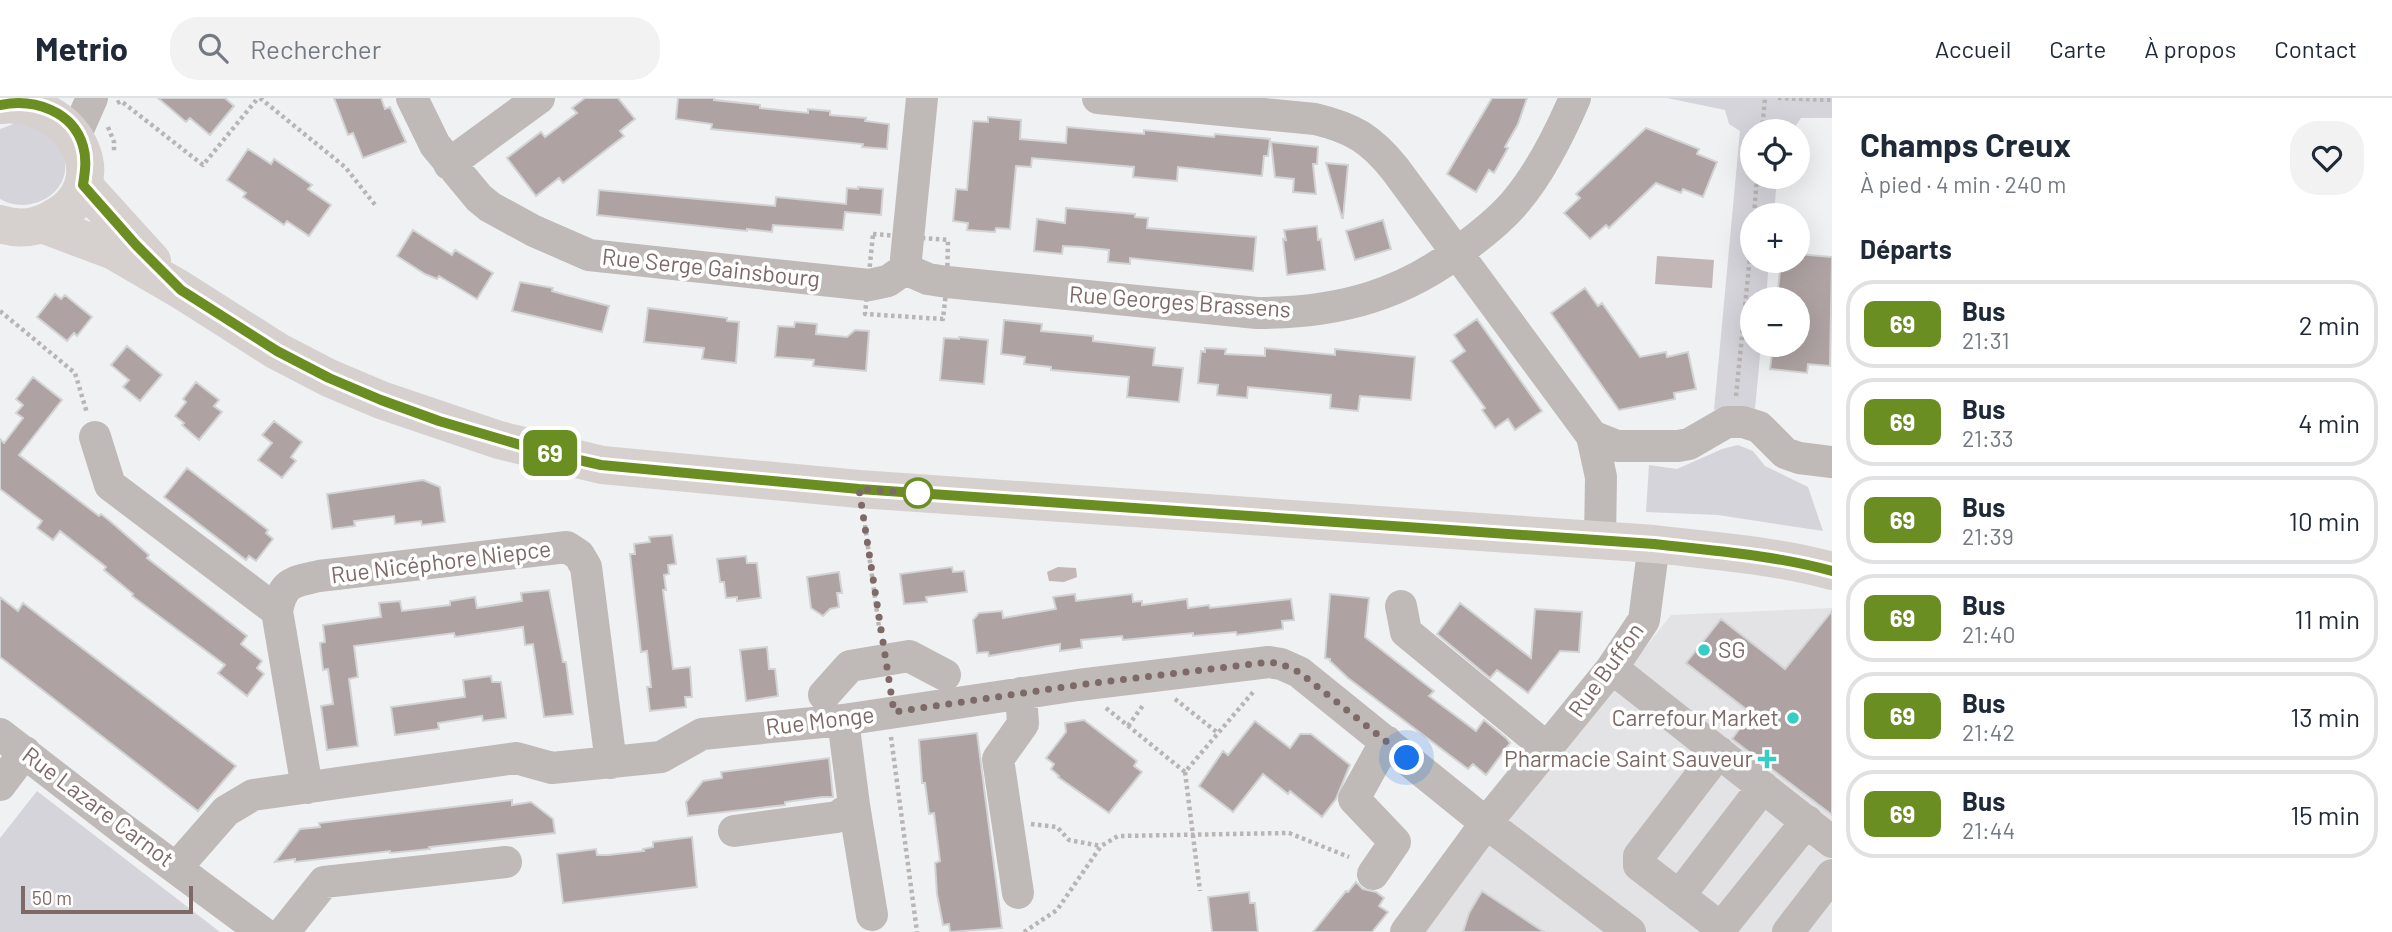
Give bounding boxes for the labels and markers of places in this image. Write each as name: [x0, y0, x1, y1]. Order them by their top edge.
unlabelled marker: [903, 478, 933, 508]
place label: SG: [1718, 635, 1746, 663]
marker: SG: [1696, 642, 1712, 658]
place label: Carrefour Market: [1612, 703, 1779, 731]
marker: Carrefour Market: [1785, 710, 1801, 726]
place label: Pharmacie Saint Sauveur: [1504, 744, 1754, 772]
marker: Pharmacie Saint Sauveur: [1759, 751, 1775, 767]

